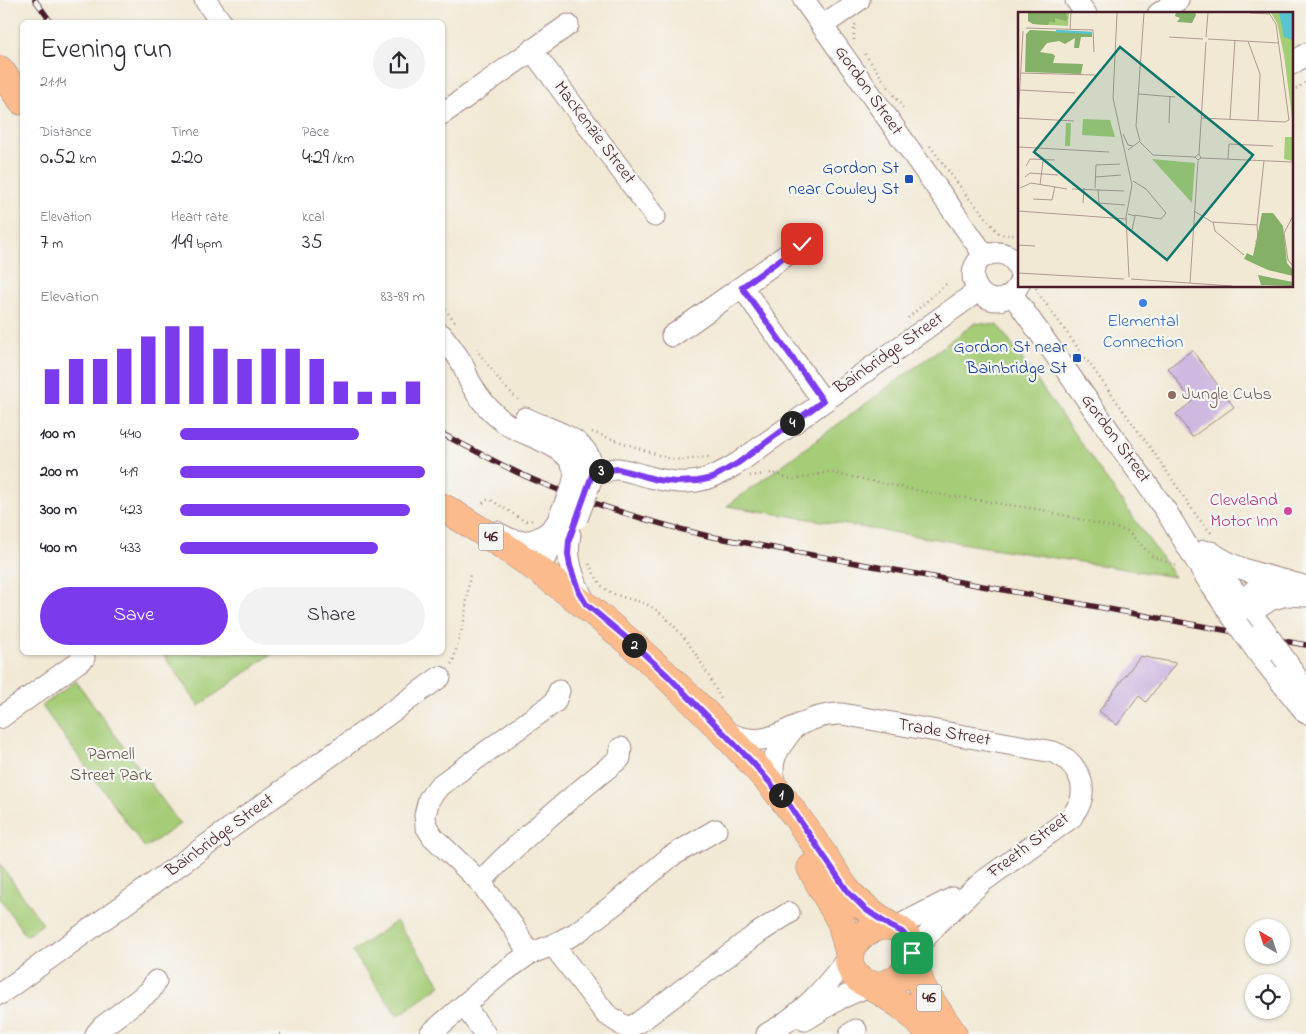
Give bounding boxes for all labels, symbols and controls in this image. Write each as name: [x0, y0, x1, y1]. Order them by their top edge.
inset map: [1018, 12, 1294, 288]
text: Evening run: [40, 30, 172, 71]
button: share: [373, 37, 425, 89]
street label: Gordon Street: [827, 41, 909, 141]
text: 21:14: [40, 70, 66, 94]
street label: MacKenzie Street: [547, 76, 641, 190]
text: Distance: [40, 122, 92, 143]
text: Time: [171, 122, 199, 143]
text: Pace: [302, 122, 329, 143]
text: 0.52: [40, 143, 76, 173]
text: 2:20: [171, 143, 203, 173]
text: 4:29: [302, 143, 329, 173]
text: km: [76, 149, 96, 170]
text: /km: [329, 149, 354, 170]
place label: Gordon St near Cowley St: [788, 156, 899, 203]
marker: Gordon St near Cowley St: [903, 173, 915, 185]
text: Elevation: [40, 207, 91, 228]
text: Heart rate: [171, 207, 228, 228]
text: kcal: [302, 207, 324, 228]
pin: [781, 223, 823, 265]
text: 7: [40, 228, 49, 258]
text: 149: [171, 228, 193, 258]
text: 35: [302, 228, 323, 258]
icon: check: [788, 230, 816, 258]
text: m: [49, 234, 63, 255]
text: bpm: [193, 234, 222, 255]
text: Elevation: [40, 285, 99, 309]
text: 83–89 m: [381, 285, 425, 309]
marker: Elemental Connection: [1137, 297, 1149, 309]
street label: Bainbridge Street: [828, 307, 950, 403]
place label: Elemental Connection: [1103, 309, 1183, 356]
place label: Gordon St near Bainbridge St: [954, 335, 1067, 383]
marker: Gordon St near Bainbridge St: [1071, 352, 1083, 364]
place label: Jungle Cubs: [1182, 382, 1272, 409]
street label: Gordon Street: [1074, 389, 1156, 489]
marker: Jungle Cubs: [1166, 389, 1178, 401]
pin: 4: [780, 410, 804, 436]
text: 4: [790, 413, 795, 434]
text: 100 m: [40, 422, 75, 446]
text: 4:40: [120, 422, 141, 446]
pin: 3: [588, 458, 614, 484]
text: 200 m: [40, 460, 78, 484]
text: 4:19: [120, 460, 138, 484]
text: 3: [599, 461, 604, 482]
place label: Cleveland Motor Inn: [1210, 488, 1278, 535]
text: 300 m: [40, 498, 77, 522]
text: 4:23: [120, 498, 143, 522]
marker: Cleveland Motor Inn: [1282, 505, 1294, 517]
road number: 46: [478, 524, 504, 550]
text: 400 m: [40, 536, 77, 560]
text: 4:33: [120, 536, 141, 560]
button: Save: [40, 587, 228, 645]
button: Share: [238, 587, 425, 645]
pin: 2: [622, 632, 646, 658]
text: 2: [631, 635, 638, 656]
street label: Trade Street: [896, 712, 992, 754]
park label: Parnell Street Park: [70, 742, 152, 789]
pin: 1: [768, 782, 794, 808]
text: 1: [779, 785, 784, 806]
street label: Bainbridge Street: [160, 788, 280, 886]
street label: Freeth Street: [982, 807, 1075, 886]
north arrow: [1245, 919, 1290, 964]
map controls: [1245, 919, 1290, 1019]
pin: [891, 932, 933, 974]
icon: arrive: [898, 939, 926, 967]
button: locate: [1245, 974, 1290, 1019]
road number: 46: [916, 984, 942, 1011]

